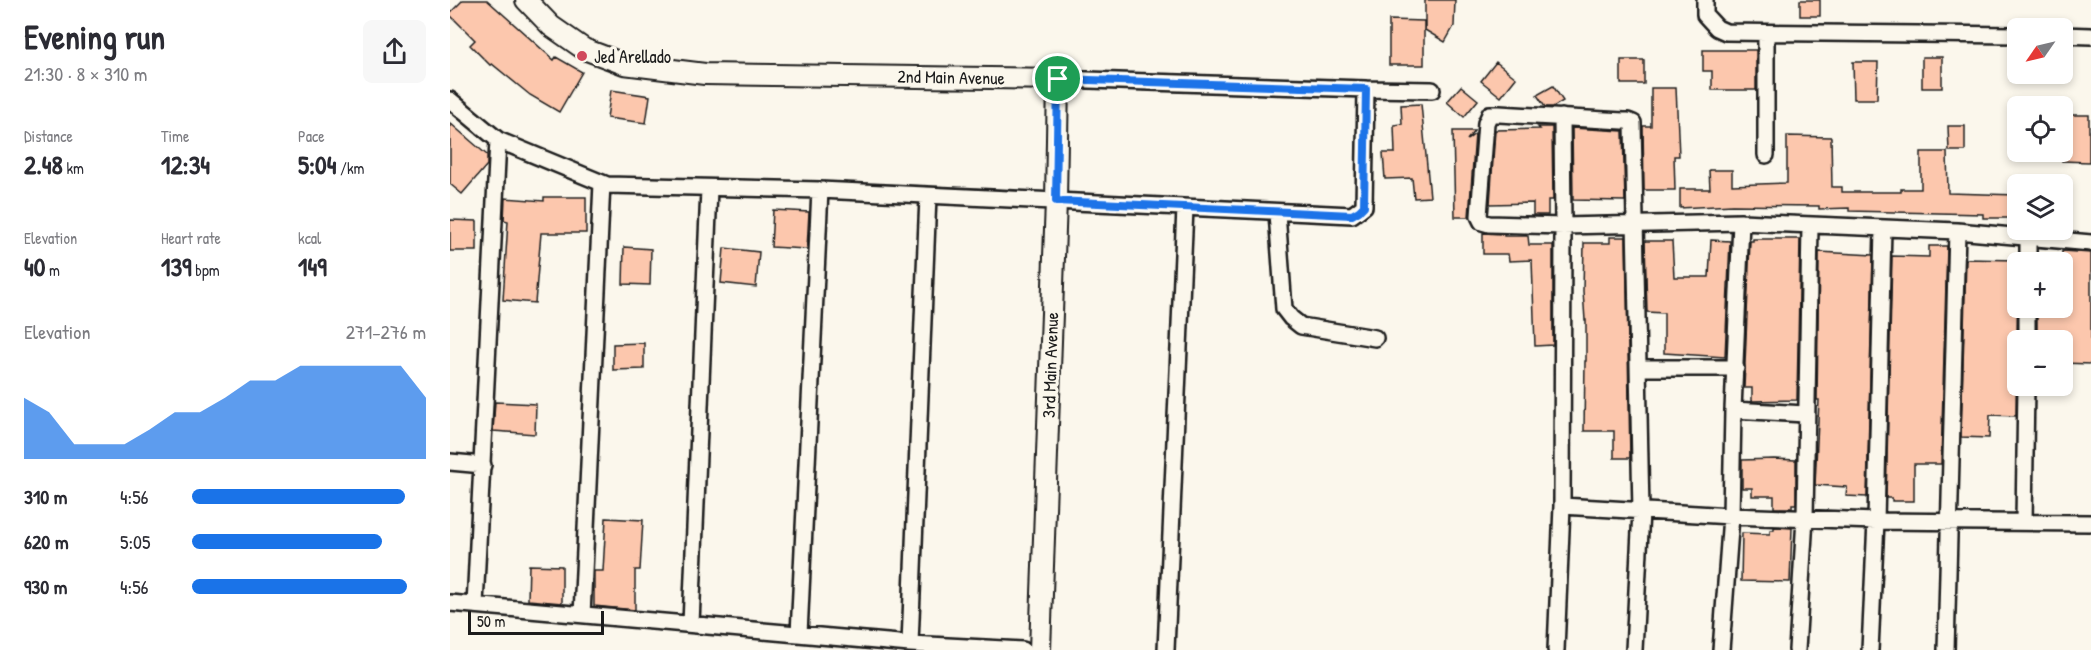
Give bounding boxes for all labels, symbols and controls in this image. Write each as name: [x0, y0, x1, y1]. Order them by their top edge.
text: Evening run: [24, 15, 165, 59]
north arrow: [2007, 18, 2073, 84]
map controls: [2007, 18, 2073, 396]
button: share: [363, 20, 426, 83]
place label: Jed Arellado: [594, 44, 671, 69]
marker: Jed Arellado: [575, 49, 589, 63]
pin: [1032, 53, 1083, 104]
text: 21:30 · 8 × 310 m: [24, 60, 147, 87]
icon: arrive: [1041, 62, 1074, 95]
street label: 2nd Main Avenue: [897, 64, 1005, 90]
button: locate: [2007, 96, 2073, 162]
text: Distance: [24, 125, 73, 147]
text: Time: [161, 125, 189, 147]
text: Pace: [298, 125, 325, 147]
text: 2.48: [24, 147, 63, 182]
text: 12:34: [161, 147, 210, 182]
text: 5:04: [298, 147, 336, 182]
text: km: [63, 157, 84, 179]
text: /km: [336, 157, 364, 179]
button: layers: [2007, 174, 2073, 240]
text: Elevation: [24, 227, 77, 249]
text: Heart rate: [161, 227, 221, 249]
text: kcal: [298, 227, 321, 249]
text: 40: [24, 249, 45, 284]
text: 139: [161, 249, 192, 284]
text: 149: [298, 249, 327, 284]
button: +: [2007, 252, 2073, 318]
text: m: [45, 259, 60, 281]
text: bpm: [192, 259, 220, 281]
street label: 3rd Main Avenue: [1036, 312, 1064, 418]
text: Elevation: [24, 318, 90, 345]
text: 271–276 m: [346, 318, 426, 345]
button: −: [2007, 330, 2073, 396]
text: 310 m: [24, 483, 67, 510]
text: 4:56: [120, 483, 149, 510]
text: 620 m: [24, 528, 69, 555]
text: 5:05: [120, 528, 151, 555]
text: 930 m: [24, 573, 67, 600]
text: 4:56: [120, 573, 149, 600]
scale bar: [468, 608, 604, 636]
text: 50 m: [477, 610, 506, 632]

